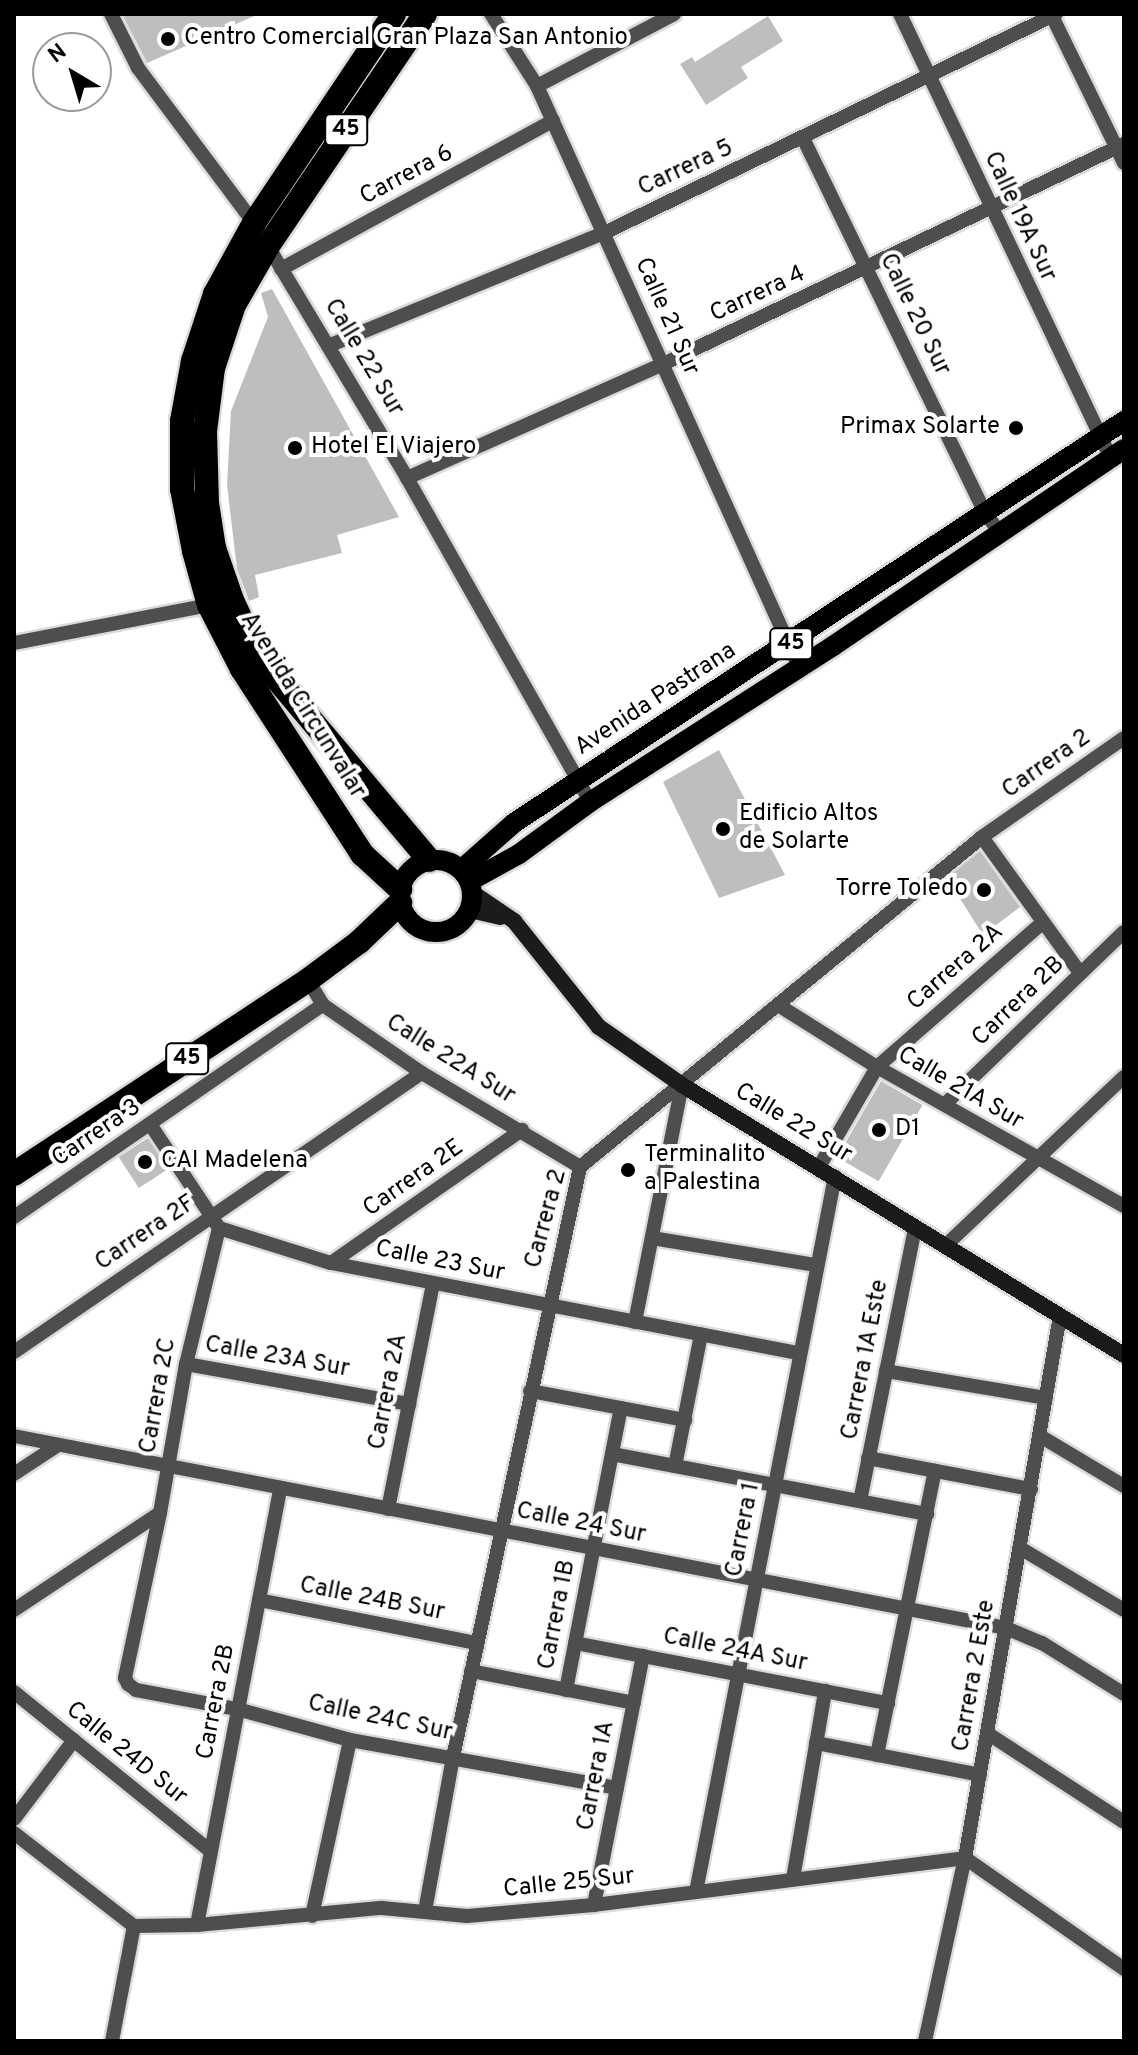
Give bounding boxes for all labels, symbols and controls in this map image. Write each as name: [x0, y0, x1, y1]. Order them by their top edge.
place label: Centro Comercial Gran Plaza San Antonio: [184, 25, 629, 53]
marker: Centro Comercial Gran Plaza San Antonio: [159, 30, 177, 48]
north arrow: [32, 32, 112, 112]
text: N: [44, 39, 73, 70]
road number: 45: [324, 112, 368, 148]
street label: Carrera 5: [634, 134, 738, 204]
street label: Carrera 6: [356, 140, 458, 212]
street label: Calle 19A Sur: [976, 147, 1062, 287]
street label: Calle 20 Sur: [872, 249, 956, 381]
street label: Calle 21 Sur: [627, 254, 705, 380]
street label: Carrera 4: [706, 260, 810, 330]
street label: Calle 22 Sur: [317, 294, 409, 422]
place label: Primax Solarte: [840, 414, 1000, 442]
marker: Primax Solarte: [1007, 419, 1025, 437]
place label: Hotel El Viajero: [311, 434, 477, 462]
marker: Hotel El Viajero: [286, 439, 304, 457]
street label: Avenida Circunvalar: [233, 608, 371, 804]
road number: 45: [769, 626, 813, 662]
street label: Avenida Pastrana: [570, 637, 742, 763]
street label: Carrera 2: [997, 724, 1097, 806]
place label: Edificio Altos de Solarte: [739, 801, 879, 857]
marker: Edificio Altos de Solarte: [714, 820, 732, 838]
place label: Torre Toledo: [835, 876, 968, 904]
marker: Torre Toledo: [975, 881, 993, 899]
street label: Carrera 2A: [902, 919, 1010, 1017]
street label: Carrera 2B: [967, 951, 1071, 1053]
street label: Calle 22A Sur: [380, 1009, 520, 1111]
road number: 45: [165, 1041, 209, 1077]
street label: Calle 21A Sur: [892, 1041, 1028, 1137]
street label: Calle 22 Sur: [729, 1078, 857, 1170]
street label: Carrera 3: [47, 1094, 147, 1174]
place label: D1: [895, 1116, 920, 1144]
marker: D1: [870, 1121, 888, 1139]
street label: Carrera 2E: [358, 1134, 470, 1224]
place label: Terminalito a Palestina: [644, 1142, 765, 1198]
place label: CAI Madelena: [161, 1148, 308, 1176]
marker: CAI Madelena: [136, 1153, 154, 1171]
marker: Terminalito a Palestina: [619, 1161, 637, 1179]
street label: Carrera 2: [520, 1166, 574, 1272]
street label: Carrera 2F: [90, 1190, 202, 1278]
street label: Calle 23 Sur: [373, 1235, 507, 1289]
street label: Carrera 1A Este: [836, 1277, 896, 1443]
street label: Calle 23A Sur: [202, 1331, 352, 1385]
street label: Carrera 2A: [364, 1331, 414, 1453]
street label: Carrera 2C: [135, 1336, 183, 1456]
street label: Carrera 1: [721, 1480, 767, 1580]
street label: Calle 24 Sur: [514, 1497, 648, 1551]
street label: Carrera 1B: [533, 1558, 583, 1672]
street label: Calle 24B Sur: [297, 1572, 447, 1628]
street label: Carrera 2 Este: [947, 1598, 1003, 1754]
street label: Calle 24A Sur: [660, 1623, 810, 1679]
street label: Carrera 2B: [192, 1642, 242, 1762]
street label: Calle 24C Sur: [305, 1690, 455, 1748]
street label: Calle 24D Sur: [59, 1696, 193, 1812]
street label: Carrera 1A: [572, 1719, 622, 1833]
street label: Calle 25 Sur: [502, 1863, 636, 1905]

